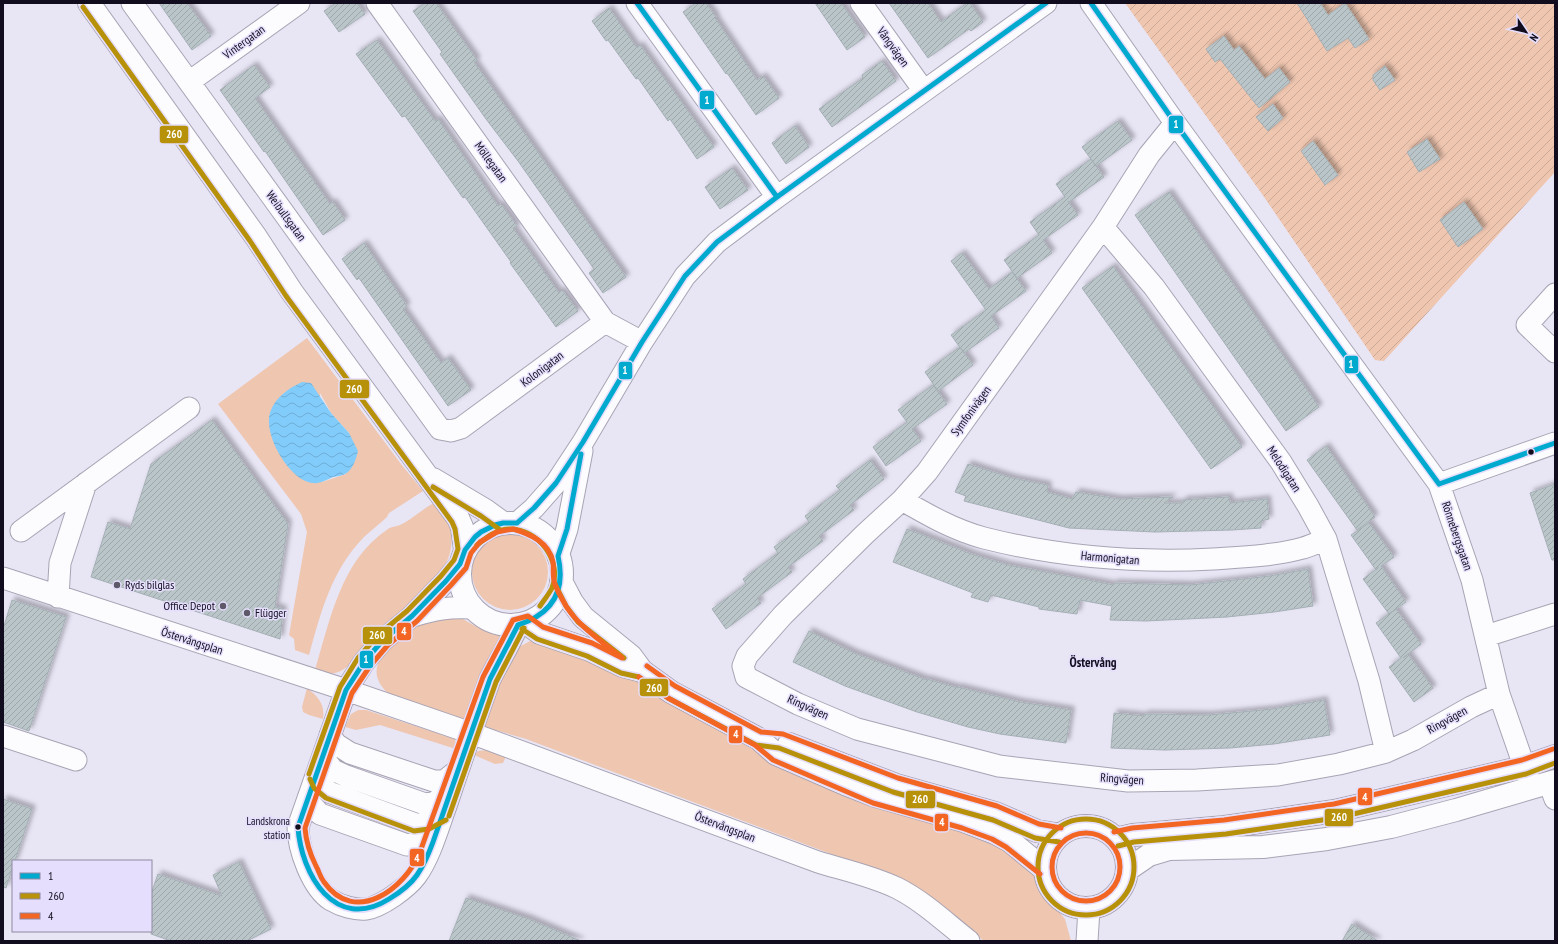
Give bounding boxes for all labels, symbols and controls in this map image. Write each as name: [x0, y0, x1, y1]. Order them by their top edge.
north arrow: [1506, 12, 1546, 52]
street label: Vintergatan: [219, 21, 268, 62]
street label: Vångvägen: [873, 23, 913, 69]
text: N: [1527, 31, 1542, 44]
line badge: 1: [699, 90, 715, 110]
text: 1: [704, 93, 710, 107]
line badge: 1: [1168, 115, 1184, 134]
text: 1: [1173, 117, 1179, 131]
line badge: 260: [159, 125, 189, 144]
text: 260: [166, 127, 182, 141]
street label: Möllegatan: [472, 138, 511, 185]
street label: Weibullsgatan: [263, 188, 310, 244]
street label: Kolonigatan: [517, 348, 566, 390]
line badge: 1: [1344, 355, 1359, 374]
text: 1: [1348, 357, 1354, 371]
line badge: 1: [618, 361, 633, 380]
text: 1: [622, 363, 628, 377]
line badge: 260: [339, 379, 370, 399]
text: 260: [346, 382, 362, 396]
street label: Symfonivägen: [947, 383, 994, 439]
street label: Melodigatan: [1264, 443, 1305, 495]
unlabelled marker: [1526, 447, 1536, 457]
street label: Rönnebergsgatan: [1439, 499, 1476, 572]
street label: Harmonigatan: [1080, 547, 1140, 568]
place label: Ryds bilglas: [125, 577, 174, 592]
marker: Ryds bilglas: [112, 580, 122, 590]
place label: Office Depot: [164, 598, 216, 613]
marker: Office Depot: [218, 601, 228, 611]
place label: Flügger: [255, 605, 287, 620]
marker: Flügger: [242, 608, 252, 618]
line badge: 4: [396, 622, 412, 641]
street label: Östervångsplan: [159, 623, 225, 658]
text: 4: [401, 624, 407, 638]
line badge: 260: [362, 626, 393, 645]
text: 260: [369, 628, 385, 642]
line badge: 1: [359, 650, 374, 669]
text: 1: [363, 652, 369, 666]
district label: Östervång: [1069, 654, 1117, 671]
line badge: 260: [639, 678, 669, 697]
text: 260: [646, 681, 662, 695]
street label: Ringvägen: [785, 691, 831, 722]
street label: Ringvägen: [1424, 702, 1469, 737]
line badge: 4: [728, 725, 743, 744]
text: 4: [733, 727, 739, 741]
street label: Ringvägen: [1100, 769, 1144, 788]
line badge: 4: [1357, 787, 1373, 806]
line badge: 260: [905, 790, 936, 809]
text: 4: [1362, 790, 1368, 804]
text: 260: [912, 792, 928, 806]
street label: Östervångsplan: [693, 808, 758, 845]
line badge: 260: [1324, 808, 1354, 827]
text: 260: [1331, 810, 1347, 824]
line badge: 4: [934, 813, 949, 832]
place label: Landskrona station: [247, 814, 290, 842]
text: 4: [939, 815, 945, 829]
marker: Landskrona station: [293, 822, 303, 832]
line badge: 4: [409, 848, 425, 867]
text: 4: [414, 851, 420, 865]
legend: [12, 860, 152, 932]
text: 1: [48, 868, 53, 883]
text: 260: [48, 888, 64, 903]
text: 4: [48, 908, 54, 923]

